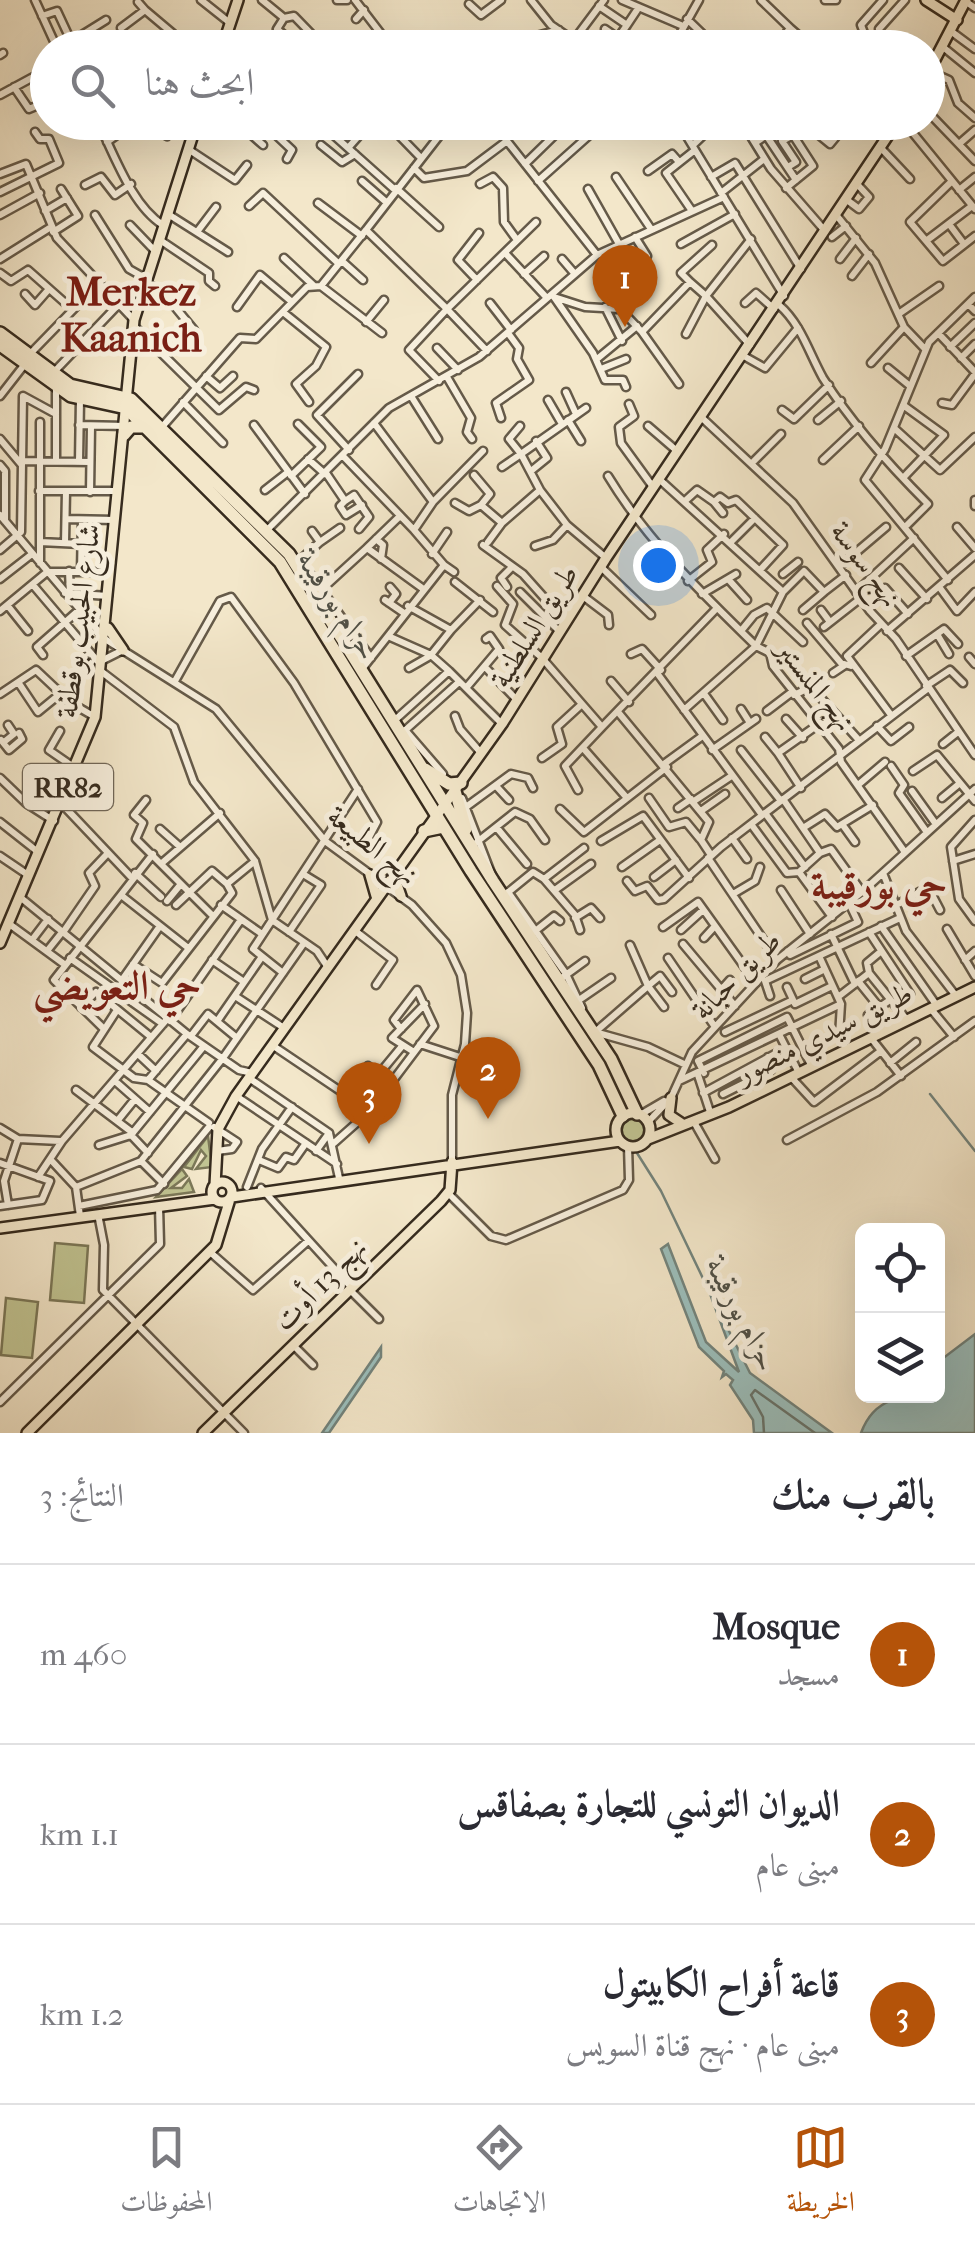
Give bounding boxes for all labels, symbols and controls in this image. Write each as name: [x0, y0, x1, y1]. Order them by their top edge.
search box: [30, 30, 945, 140]
icon: search: [65, 58, 120, 113]
text: ابحث هنا: [145, 60, 255, 105]
pin: 1: [592, 245, 658, 327]
district label: Merkez Kaanich: [60, 269, 202, 361]
street label: نهج سوسة: [816, 515, 908, 619]
street label: شارع الحبيب بوقطفة: [49, 522, 115, 721]
your location: [633, 540, 684, 591]
water label: حزام بورقيبة: [280, 541, 388, 672]
street label: طريق السلطنية: [483, 558, 587, 695]
street label: نهج المنستير: [760, 630, 862, 744]
road number: RR82: [23, 764, 113, 810]
street label: نهج الطبيعة: [315, 798, 425, 900]
district label: حي بورقيبة: [811, 862, 947, 917]
street label: طريق حبانة: [684, 923, 789, 1028]
district label: حي التعويضي: [33, 963, 201, 1023]
street label: طريق سيدي منصور: [728, 976, 921, 1098]
pin: 2: [456, 1036, 520, 1119]
pin: 3: [336, 1062, 402, 1144]
map controls: [855, 1223, 945, 1403]
button: locate: [855, 1223, 945, 1313]
street label: نهج 13 أوت: [264, 1228, 381, 1345]
water label: حزام بورقيبة: [689, 1248, 787, 1382]
button: layers: [855, 1313, 945, 1403]
text: بالقرب منك: [771, 1470, 935, 1519]
text: النتائج: 3: [40, 1477, 124, 1514]
text: Mosque: [713, 1604, 840, 1649]
text: 460 m: [40, 1636, 127, 1673]
text: 1: [897, 1636, 908, 1673]
text: مسجد: [777, 1656, 840, 1693]
text: الديوان التونسي للتجارة بصفاقس: [457, 1781, 840, 1826]
text: 1.1 km: [40, 1816, 119, 1853]
text: 2: [894, 1816, 911, 1853]
text: مبنى عام: [755, 1847, 840, 1884]
text: قاعة أفراح الكابيتول: [603, 1961, 840, 2006]
text: 1.2 km: [40, 1996, 124, 2033]
text: 3: [896, 1996, 909, 2033]
text: مبنى عام · نهج قناة السويس: [565, 2027, 840, 2064]
tab: المحفوظات: [120, 2120, 212, 2229]
tab: الاتجاهات: [453, 2120, 546, 2229]
tab: الخريطة: [787, 2120, 855, 2229]

